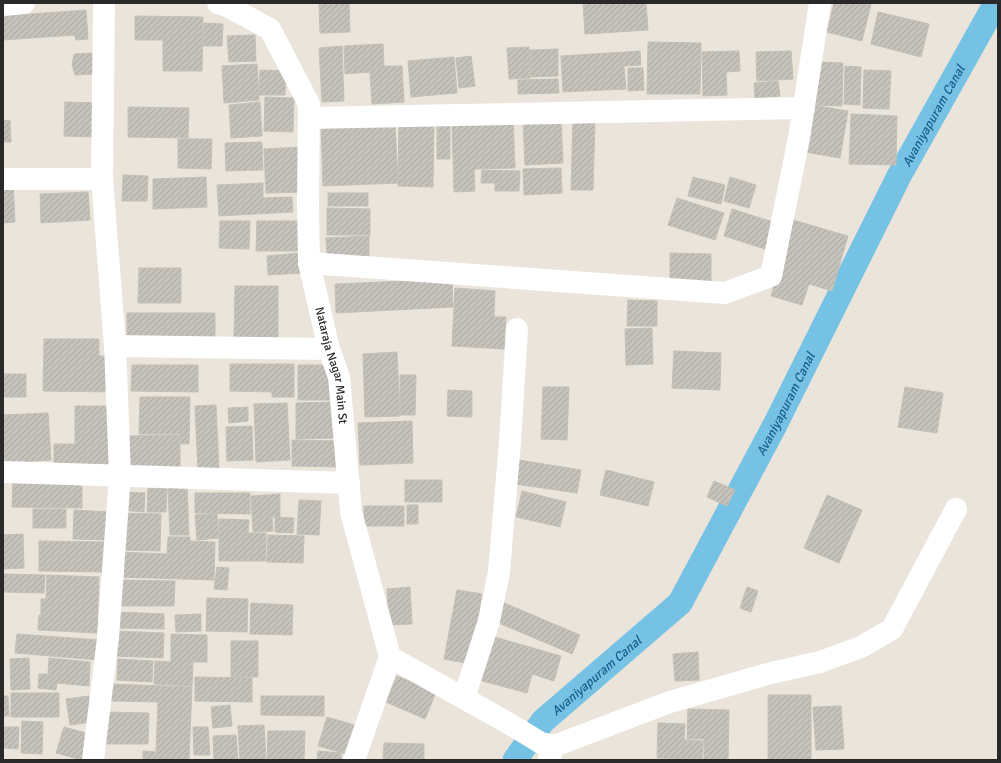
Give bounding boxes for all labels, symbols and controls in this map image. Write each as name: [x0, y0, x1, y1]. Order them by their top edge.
water label: Avaniyapuram Canal: [899, 62, 969, 170]
street label: Nataraja Nagar Main St: [311, 306, 350, 425]
water label: Avaniyapuram Canal: [753, 349, 819, 459]
water label: Avaniyapuram Canal: [548, 632, 646, 719]

